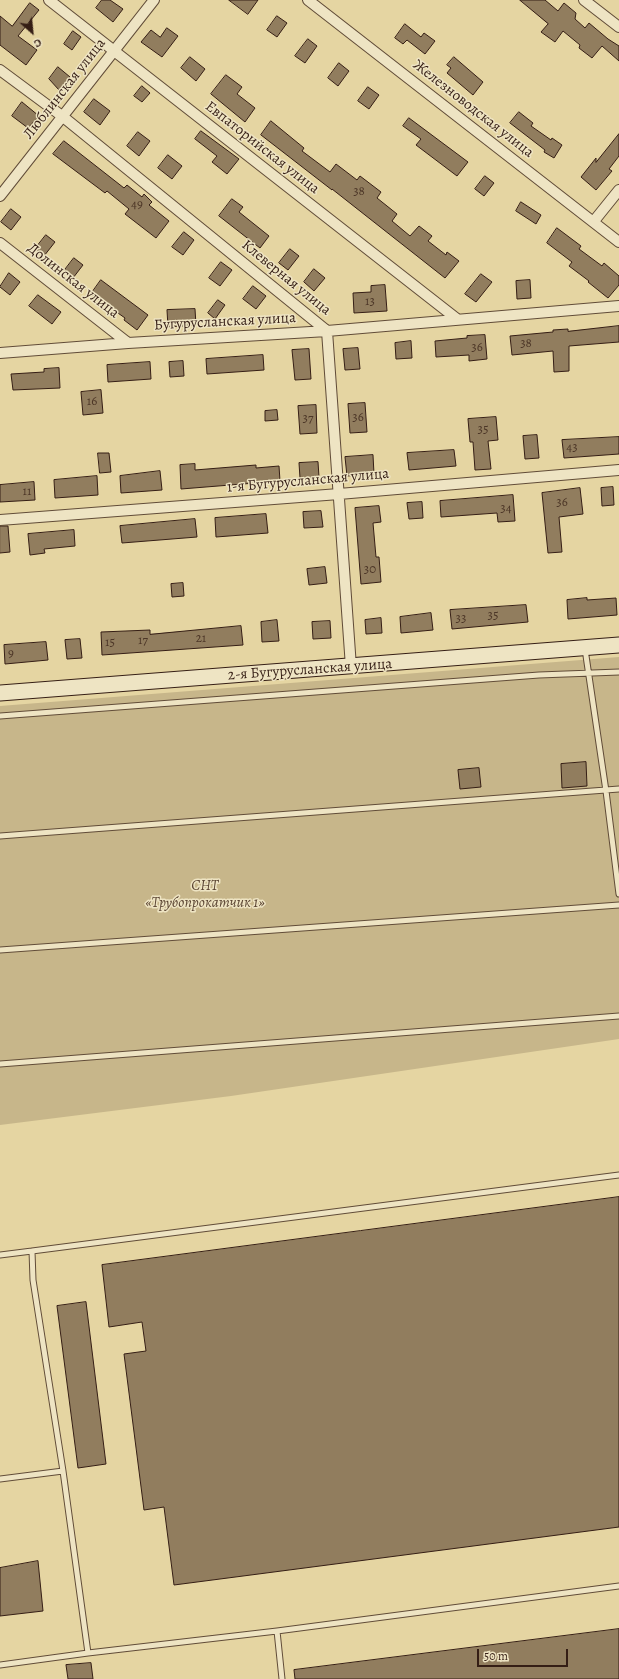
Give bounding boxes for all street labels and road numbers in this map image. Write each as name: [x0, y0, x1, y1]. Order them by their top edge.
street label: Люблинская улица: [20, 35, 110, 143]
street label: Железноводская улица: [409, 56, 537, 162]
street label: Евпаторийская улица: [201, 98, 323, 198]
street label: Клеверная улица: [238, 236, 334, 320]
street label: Долинская улица: [24, 240, 122, 322]
street label: Бугурусланская улица: [154, 309, 296, 335]
street label: 1-я Бугурусланская улица: [226, 465, 390, 497]
street label: 2-я Бугурусланская улица: [227, 655, 393, 685]

